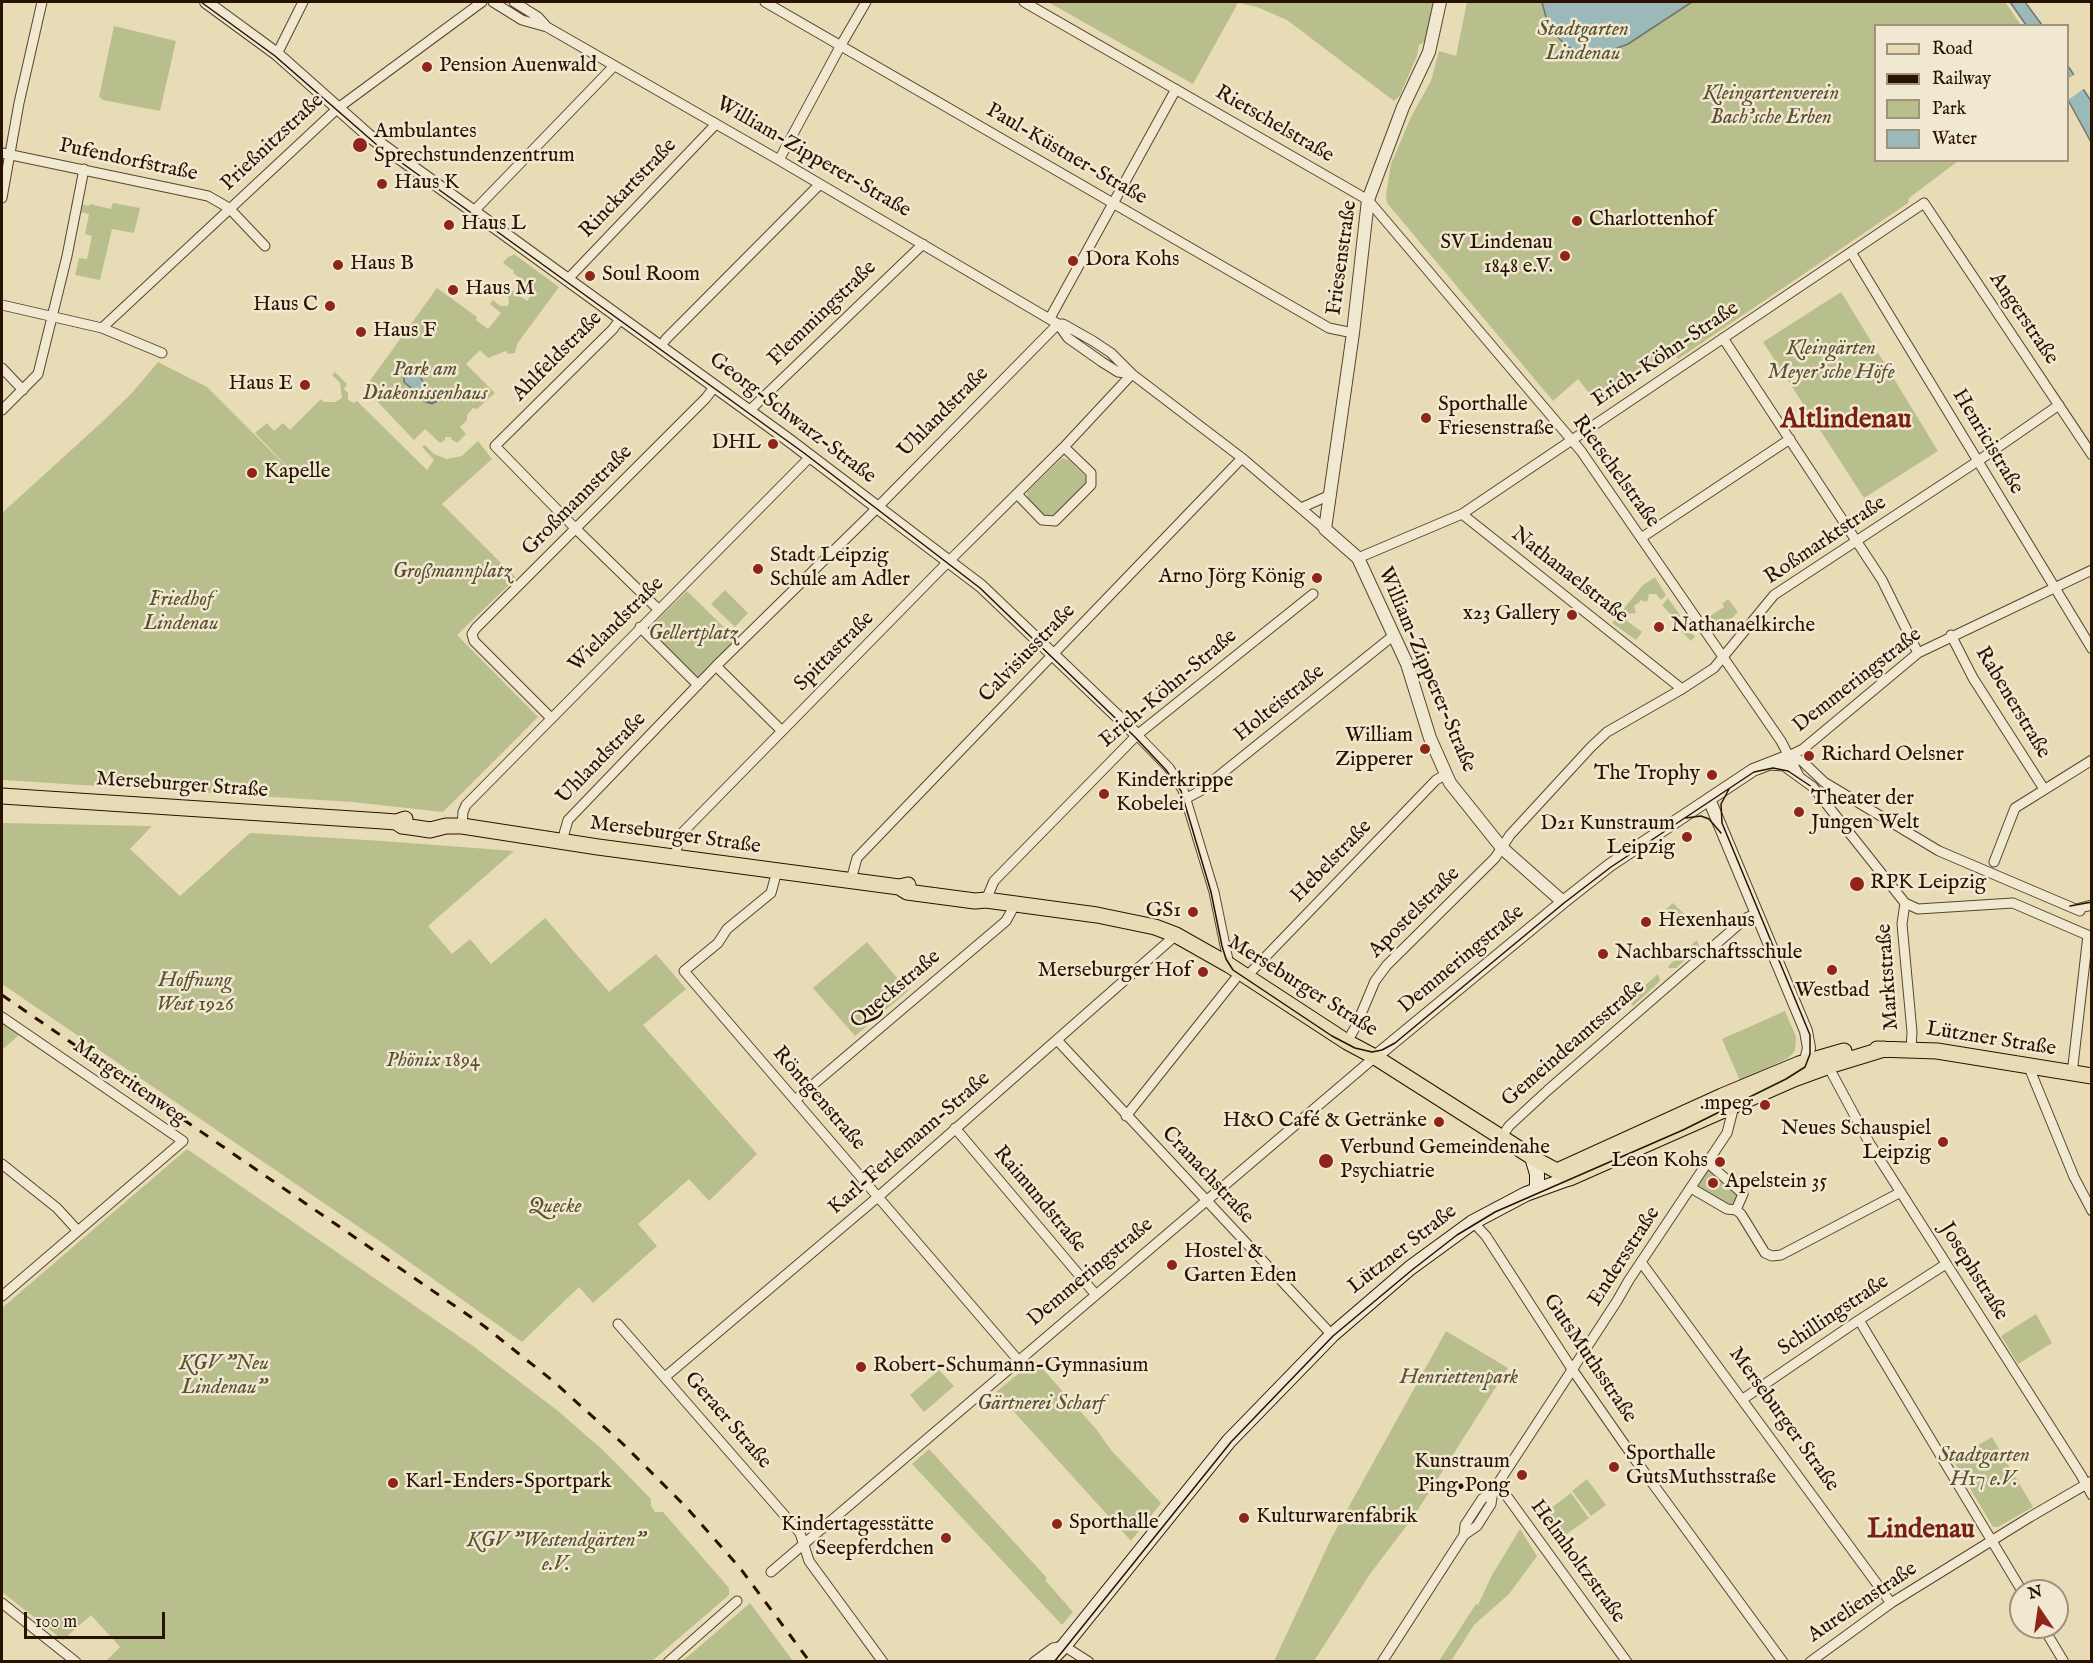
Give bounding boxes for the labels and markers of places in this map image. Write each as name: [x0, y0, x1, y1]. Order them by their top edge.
place label: Pension Auenwald: [439, 54, 597, 80]
marker: Pension Auenwald: [420, 60, 434, 74]
place label: Ambulantes Sprechstundenzentrum: [374, 120, 575, 170]
marker: Ambulantes Sprechstundenzentrum: [351, 136, 369, 154]
place label: Haus K: [394, 171, 459, 197]
marker: Haus K: [375, 177, 389, 191]
place label: Charlottenhof: [1589, 208, 1714, 234]
place label: Haus L: [461, 212, 526, 238]
marker: Charlottenhof: [1570, 214, 1584, 228]
marker: Haus L: [442, 218, 456, 232]
place label: SV Lindenau 1848 e.V.: [1440, 231, 1553, 281]
place label: Dora Kohs: [1085, 248, 1179, 274]
marker: SV Lindenau 1848 e.V.: [1558, 249, 1572, 263]
place label: Haus B: [350, 252, 414, 278]
marker: Dora Kohs: [1066, 254, 1080, 268]
marker: Haus B: [331, 258, 345, 272]
place label: Soul Room: [602, 263, 700, 289]
marker: Soul Room: [583, 269, 597, 283]
place label: Haus M: [465, 277, 535, 303]
marker: Haus M: [446, 283, 460, 297]
place label: Haus C: [253, 293, 318, 319]
marker: Haus C: [323, 299, 337, 313]
place label: Haus F: [373, 319, 436, 345]
marker: Haus F: [354, 325, 368, 339]
place label: Haus E: [228, 372, 293, 398]
marker: Haus E: [298, 378, 312, 392]
place label: Sporthalle Friesenstraße: [1438, 393, 1554, 443]
marker: Sporthalle Friesenstraße: [1419, 411, 1433, 425]
place label: DHL: [711, 431, 761, 457]
marker: DHL: [766, 437, 780, 451]
place label: Kapelle: [264, 460, 330, 486]
marker: Kapelle: [245, 466, 259, 480]
place label: Stadt Leipzig Schule am Adler: [770, 544, 910, 594]
marker: Stadt Leipzig Schule am Adler: [751, 562, 765, 576]
place label: Arno Jörg König: [1159, 565, 1305, 591]
marker: Arno Jörg König: [1310, 571, 1324, 585]
place label: x23 Gallery: [1463, 602, 1560, 628]
marker: x23 Gallery: [1565, 608, 1579, 622]
place label: Nathanaelkirche: [1671, 614, 1815, 640]
marker: Nathanaelkirche: [1652, 620, 1666, 634]
place label: William Zipperer: [1335, 724, 1413, 774]
marker: William Zipperer: [1418, 742, 1432, 756]
place label: Richard Oelsner: [1821, 743, 1964, 769]
marker: Richard Oelsner: [1802, 749, 1816, 763]
place label: The Trophy: [1594, 762, 1700, 788]
marker: The Trophy: [1705, 768, 1719, 782]
place label: Kinderkrippe Kobelei: [1116, 769, 1233, 819]
marker: Kinderkrippe Kobelei: [1097, 787, 1111, 801]
place label: Theater der Jungen Welt: [1811, 787, 1919, 837]
marker: Theater der Jungen Welt: [1792, 805, 1806, 819]
place label: D21 Kunstraum Leipzig: [1540, 812, 1675, 862]
marker: D21 Kunstraum Leipzig: [1680, 830, 1694, 844]
place label: RPK Leipzig: [1870, 871, 1986, 897]
marker: RPK Leipzig: [1848, 875, 1866, 893]
place label: GS1: [1146, 899, 1181, 925]
marker: GS1: [1186, 905, 1200, 919]
place label: Hexenhaus: [1658, 909, 1755, 935]
marker: Hexenhaus: [1639, 915, 1653, 929]
place label: Nachbarschaftsschule: [1615, 941, 1802, 967]
marker: Nachbarschaftsschule: [1596, 947, 1610, 961]
place label: Merseburger Hof: [1037, 959, 1191, 985]
marker: Westbad: [1825, 963, 1839, 977]
marker: Merseburger Hof: [1196, 965, 1210, 979]
place label: Westbad: [1795, 979, 1869, 1005]
place label: .mpeg: [1700, 1092, 1753, 1118]
marker: .mpeg: [1758, 1098, 1772, 1112]
place label: H&O Café & Getränke: [1223, 1109, 1427, 1135]
marker: H&O Café & Getränke: [1432, 1115, 1446, 1129]
place label: Neues Schauspiel Leipzig: [1781, 1117, 1931, 1167]
marker: Neues Schauspiel Leipzig: [1936, 1135, 1950, 1149]
place label: Verbund Gemeindenahe Psychiatrie: [1340, 1136, 1550, 1186]
place label: Leon Kohs: [1611, 1149, 1708, 1175]
marker: Verbund Gemeindenahe Psychiatrie: [1317, 1152, 1335, 1170]
marker: Leon Kohs: [1713, 1155, 1727, 1169]
place label: Apelstein 35: [1725, 1170, 1827, 1196]
marker: Apelstein 35: [1706, 1176, 1720, 1190]
place label: Hostel & Garten Eden: [1184, 1240, 1297, 1290]
marker: Hostel & Garten Eden: [1165, 1258, 1179, 1272]
place label: Robert-Schumann-Gymnasium: [873, 1354, 1148, 1380]
marker: Robert-Schumann-Gymnasium: [854, 1360, 868, 1374]
place label: Sporthalle GutsMuthsstraße: [1626, 1442, 1776, 1492]
place label: Kunstraum Ping•Pong: [1414, 1450, 1510, 1500]
marker: Sporthalle GutsMuthsstraße: [1607, 1460, 1621, 1474]
marker: Kunstraum Ping•Pong: [1515, 1468, 1529, 1482]
place label: Karl-Enders-Sportpark: [405, 1470, 612, 1496]
marker: Karl-Enders-Sportpark: [386, 1476, 400, 1490]
place label: Kulturwarenfabrik: [1256, 1505, 1417, 1531]
place label: Sporthalle: [1069, 1511, 1159, 1537]
marker: Kulturwarenfabrik: [1237, 1511, 1251, 1525]
place label: Kindertagesstätte Seepferdchen: [781, 1513, 934, 1563]
marker: Sporthalle: [1050, 1517, 1064, 1531]
marker: Kindertagesstätte Seepferdchen: [939, 1531, 953, 1545]

